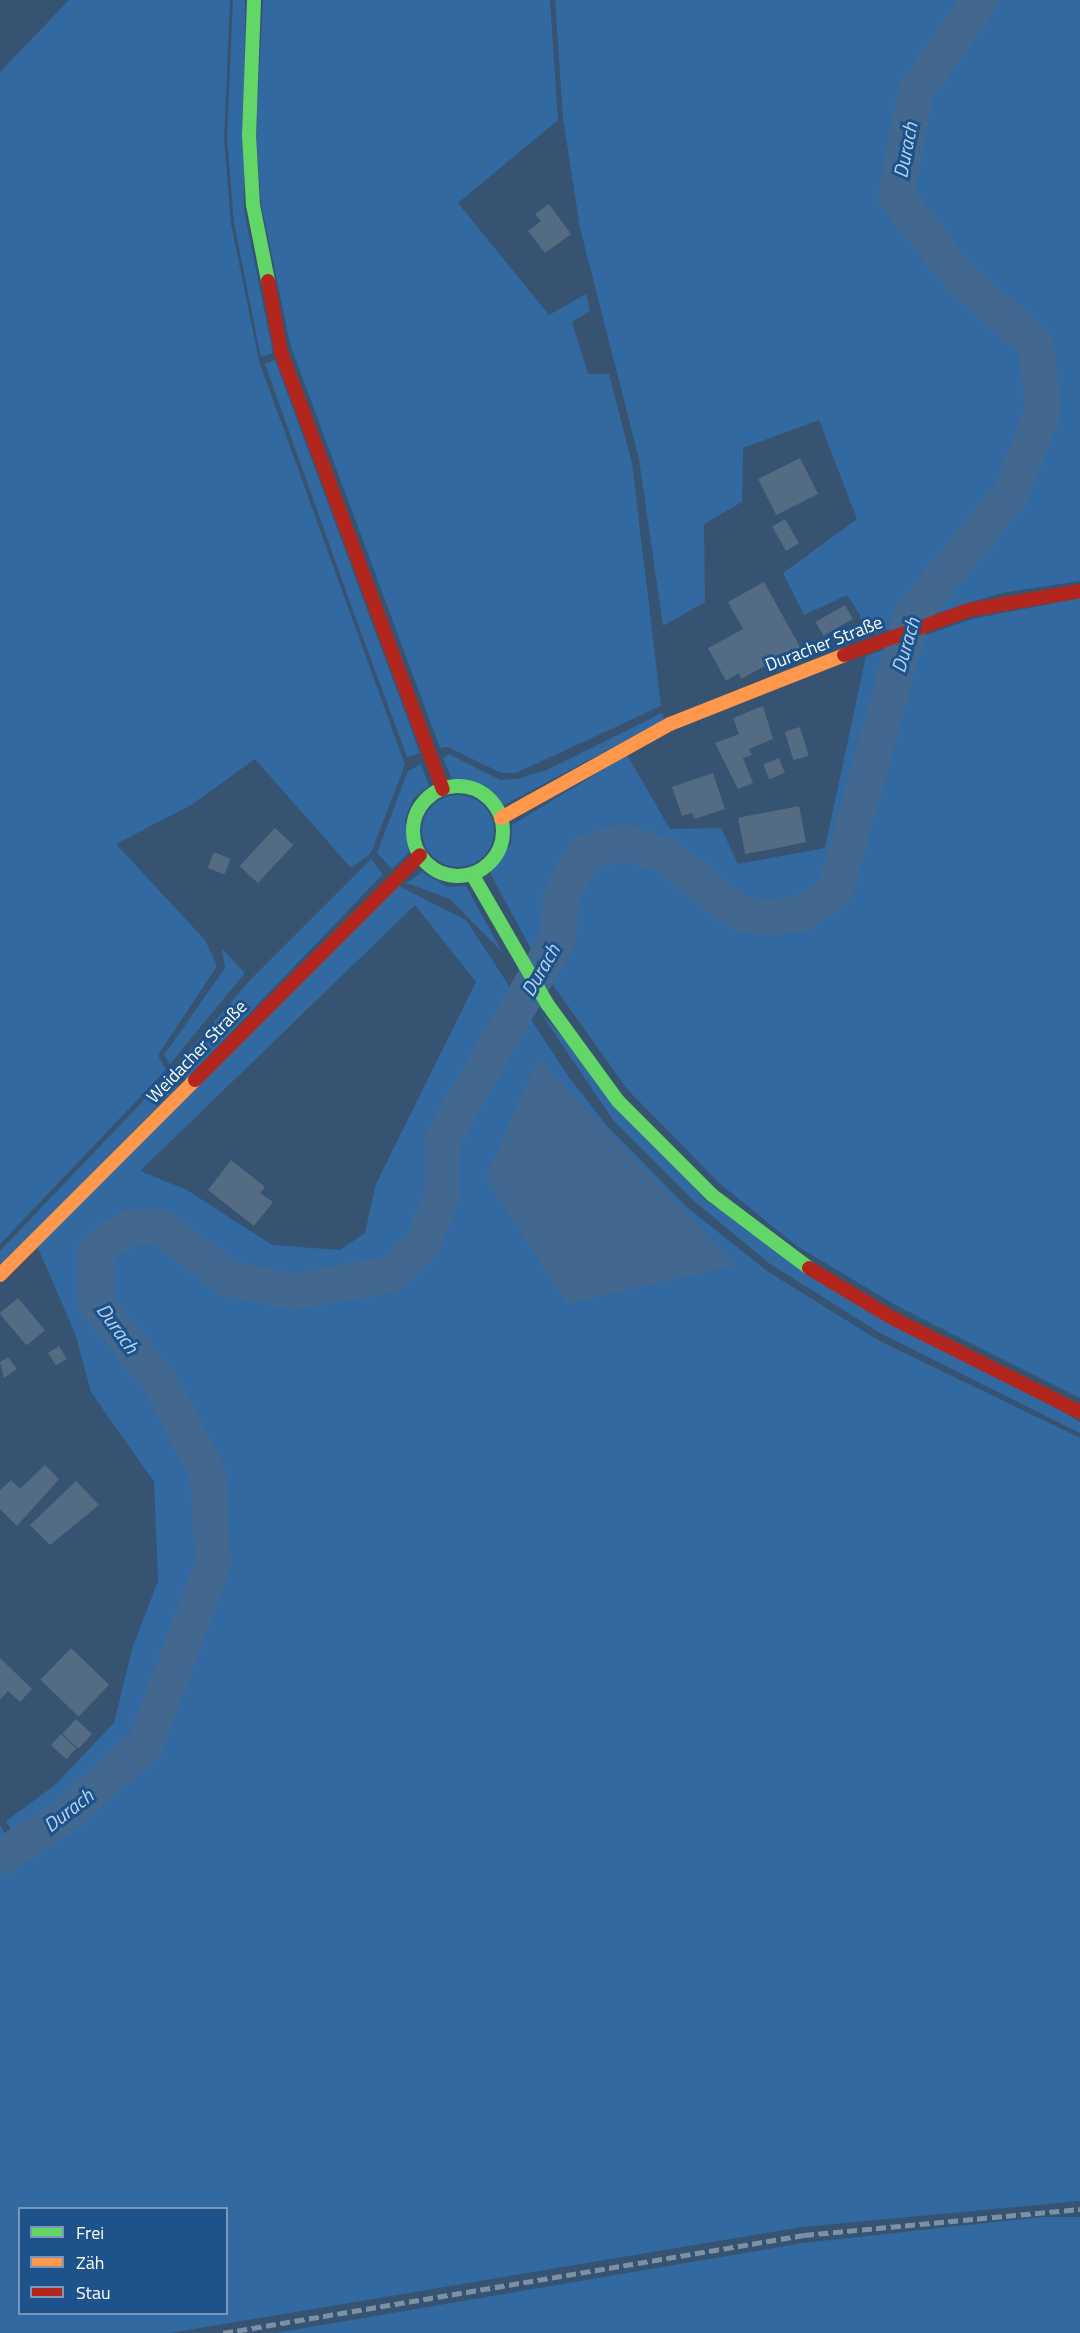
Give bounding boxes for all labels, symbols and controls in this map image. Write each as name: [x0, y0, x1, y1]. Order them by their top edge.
water label: Durach: [888, 120, 922, 180]
street label: Duracher Straße: [762, 612, 886, 676]
water label: Durach: [886, 615, 924, 675]
water label: Durach: [516, 940, 564, 1000]
street label: Weidacher Straße: [143, 996, 251, 1108]
water label: Durach: [92, 1298, 144, 1358]
water label: Durach: [38, 1783, 98, 1837]
legend: [18, 2207, 228, 2315]
text: Frei: [76, 2219, 104, 2246]
text: Zäh: [76, 2249, 104, 2276]
text: Stau: [76, 2279, 111, 2306]

